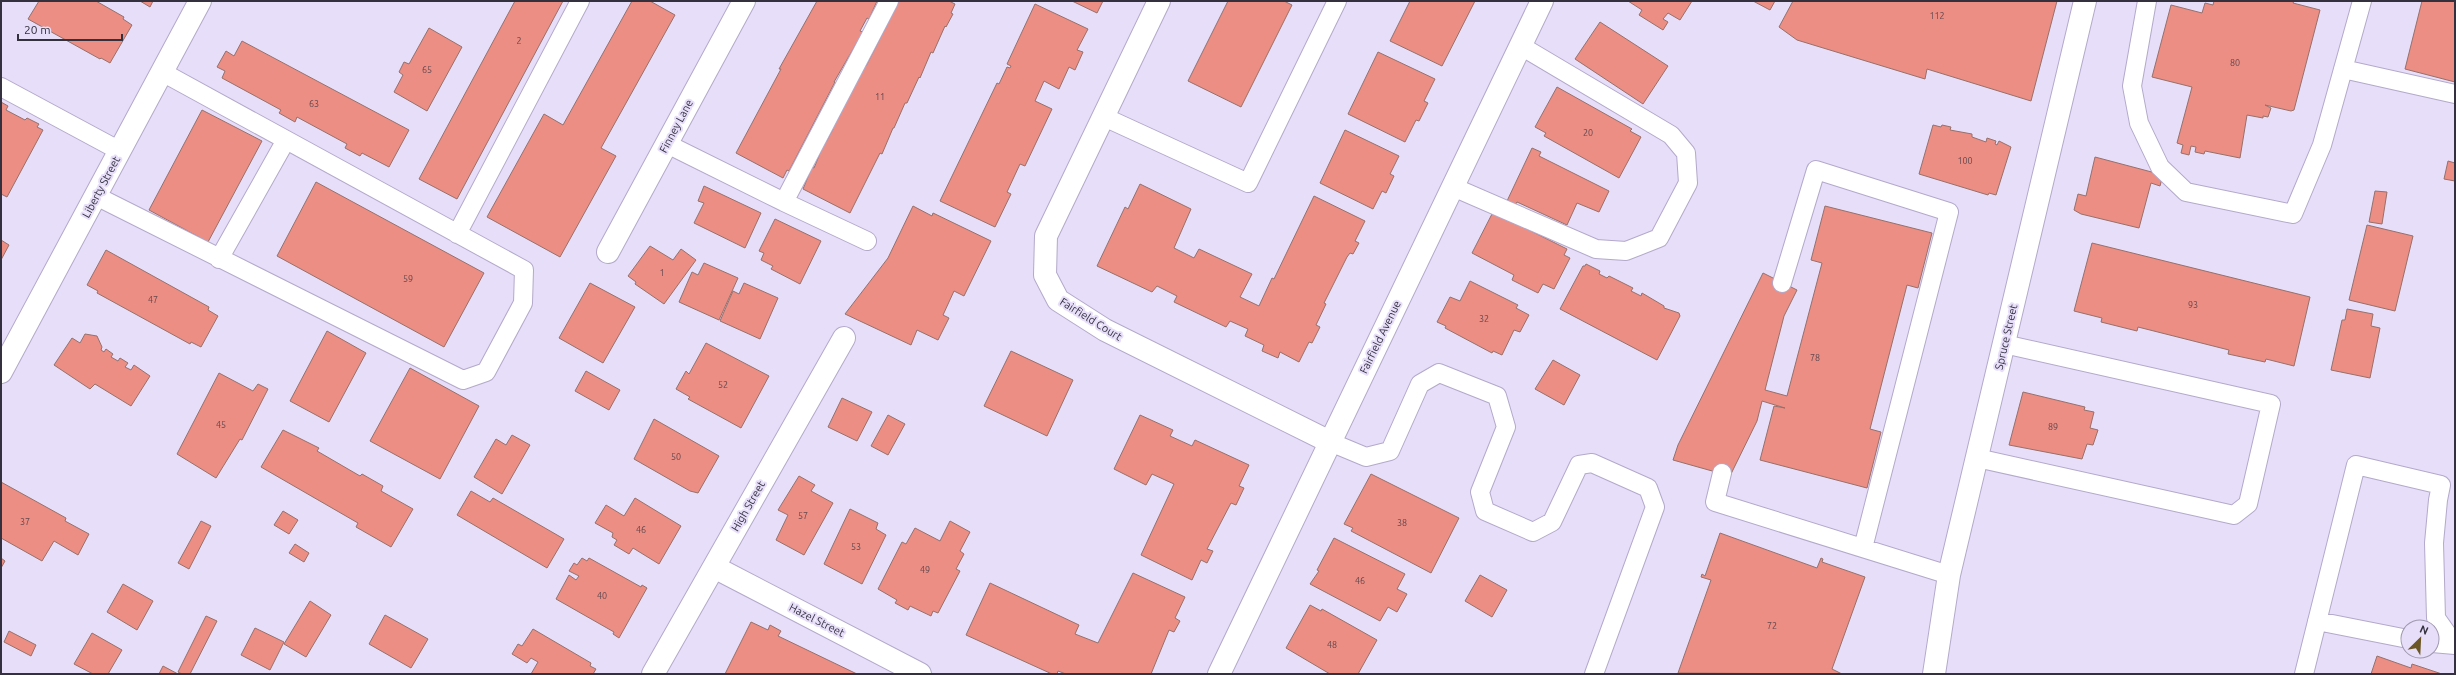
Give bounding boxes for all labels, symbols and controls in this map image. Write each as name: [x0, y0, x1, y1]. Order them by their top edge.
house number: 112: [1929, 11, 1945, 21]
scale bar: [18, 16, 122, 42]
text: 20 m: [24, 23, 51, 36]
house number: 2: [516, 36, 522, 46]
house number: 80: [2230, 58, 2240, 68]
house number: 65: [422, 65, 432, 75]
house number: 11: [875, 92, 885, 102]
street label: Finney Lane: [657, 97, 695, 155]
house number: 63: [309, 99, 319, 109]
house number: 20: [1583, 128, 1593, 138]
street label: Liberty Street: [80, 154, 123, 220]
house number: 100: [1957, 156, 1973, 166]
house number: 1: [659, 268, 665, 278]
house number: 59: [403, 274, 413, 284]
house number: 47: [148, 295, 158, 305]
street label: Fairfield Court: [1058, 295, 1125, 343]
street label: Fairfield Avenue: [1357, 299, 1403, 375]
house number: 93: [2188, 300, 2198, 310]
street label: Spruce Street: [1993, 302, 2020, 371]
house number: 32: [1479, 314, 1489, 324]
house number: 78: [1810, 353, 1820, 363]
house number: 52: [718, 380, 728, 390]
house number: 45: [216, 420, 226, 430]
house number: 89: [2048, 422, 2058, 432]
house number: 50: [671, 452, 681, 462]
street label: High Street: [729, 478, 768, 533]
house number: 57: [798, 511, 808, 521]
house number: 37: [20, 517, 30, 527]
house number: 38: [1397, 518, 1407, 528]
house number: 46: [636, 525, 646, 535]
house number: 53: [851, 542, 861, 552]
house number: 49: [920, 565, 930, 575]
house number: 46: [1355, 576, 1365, 586]
house number: 40: [597, 591, 607, 601]
street label: Hazel Street: [787, 601, 847, 639]
north arrow: [2400, 619, 2440, 659]
house number: 72: [1767, 621, 1777, 631]
text: N: [2418, 623, 2430, 637]
house number: 48: [1327, 640, 1337, 650]

